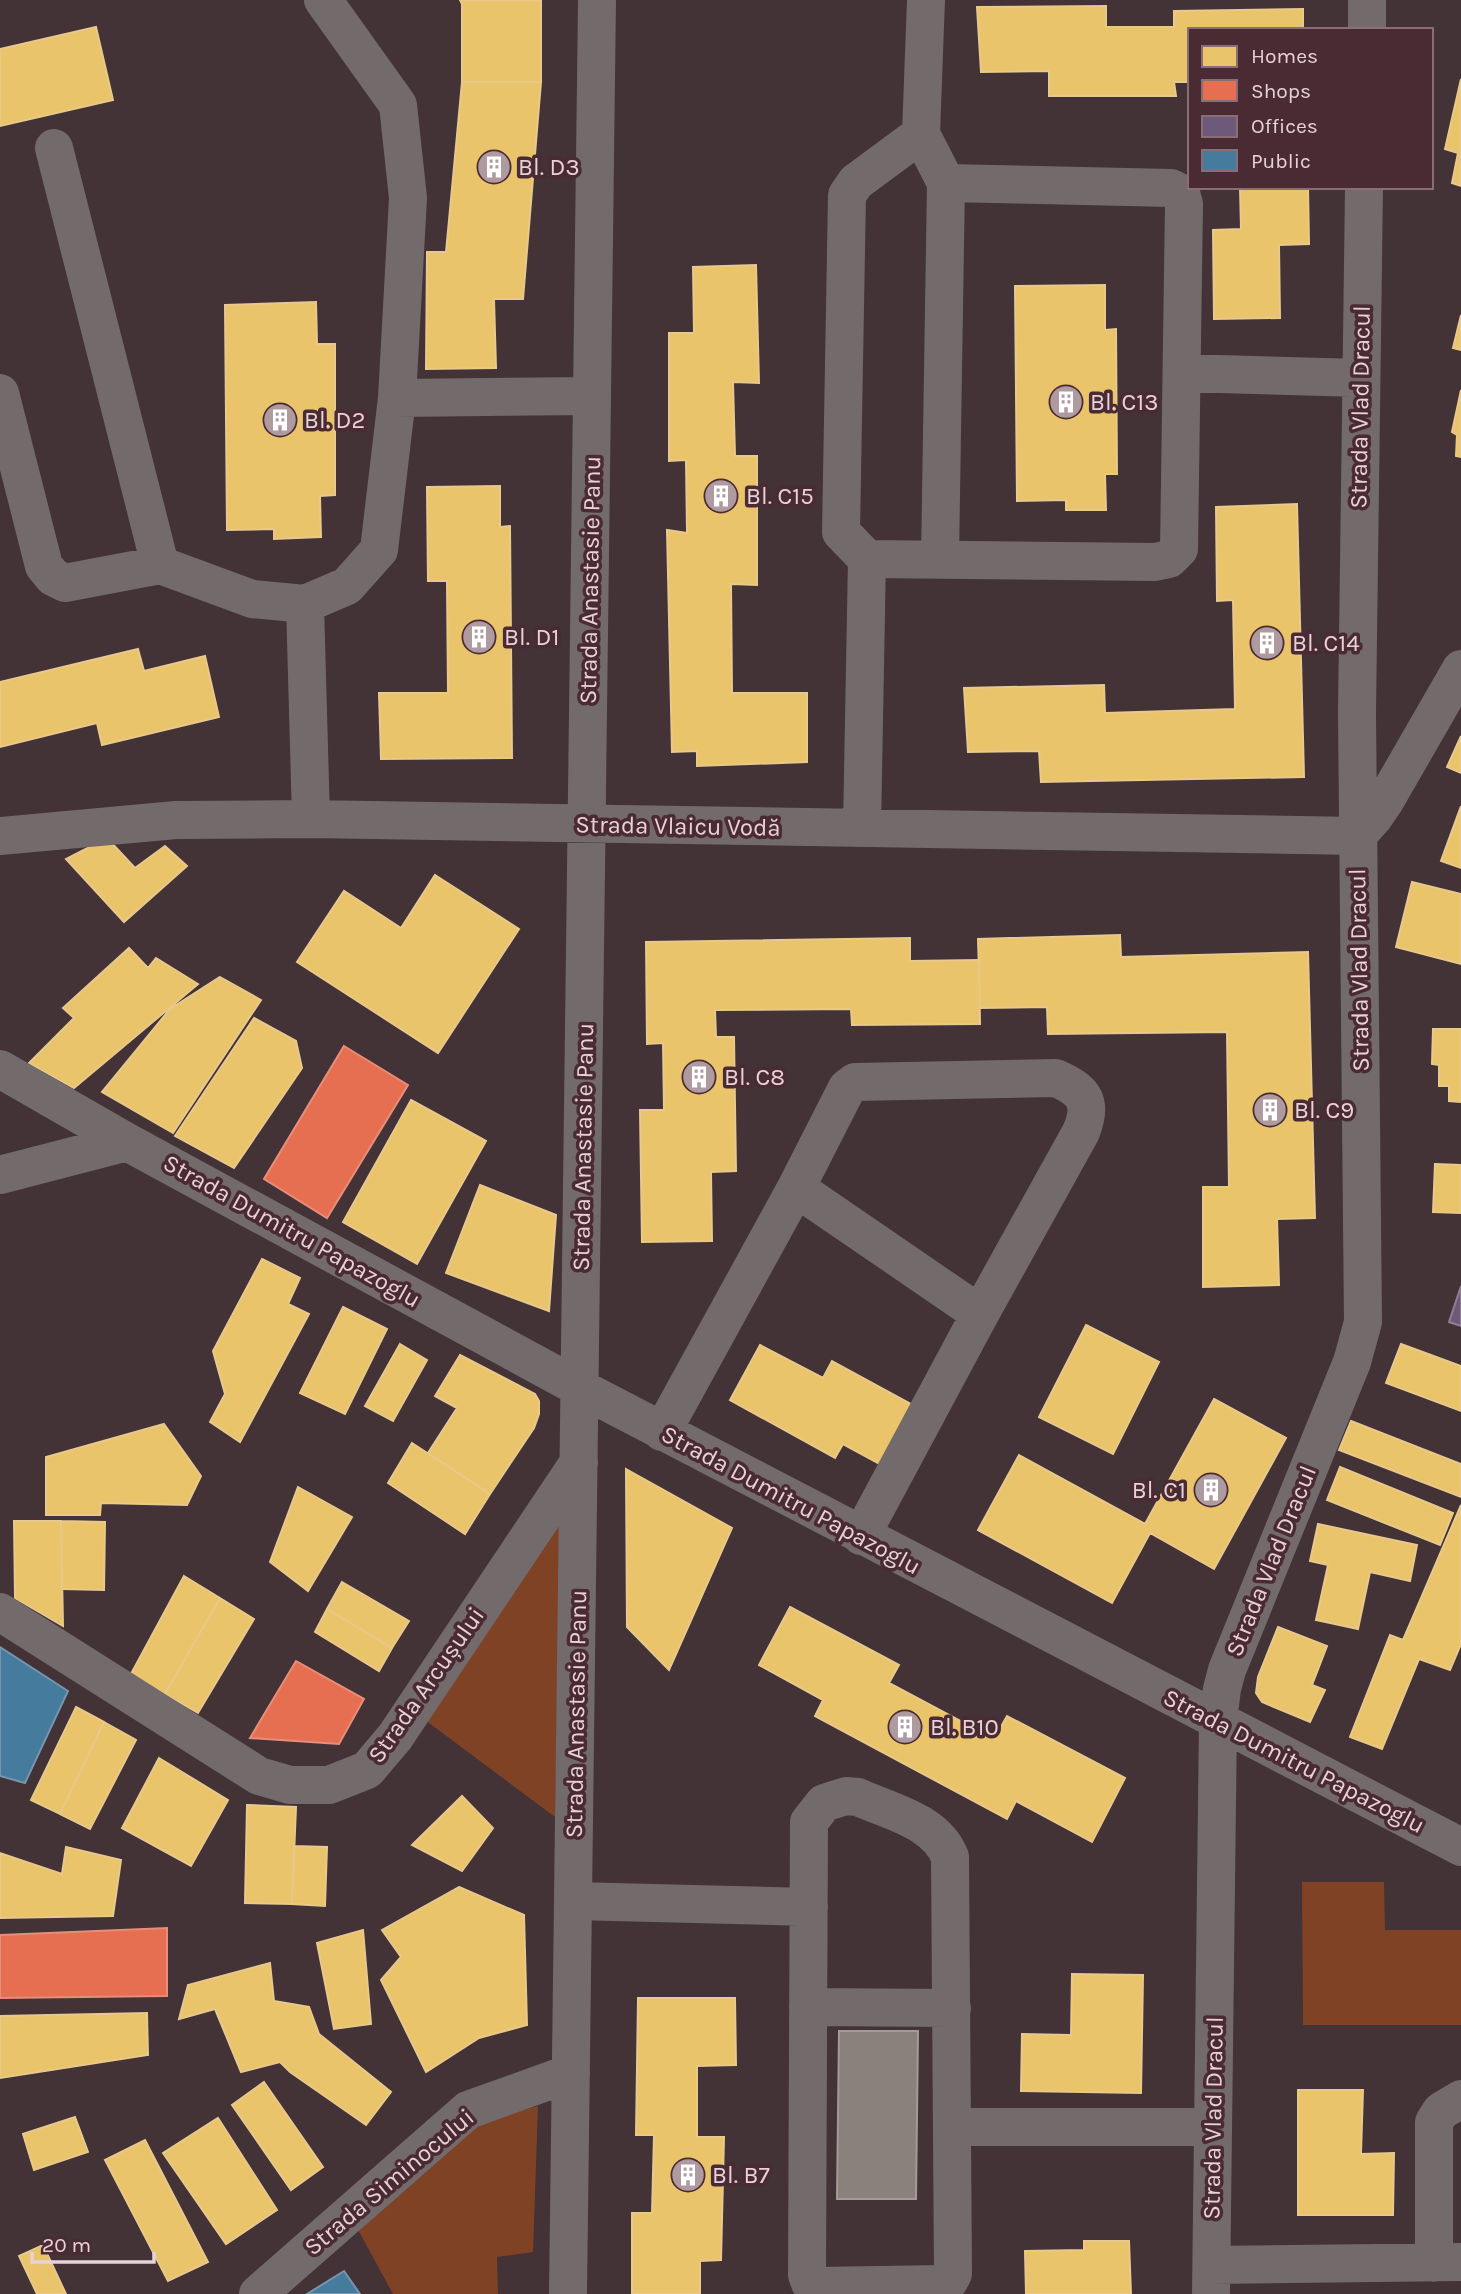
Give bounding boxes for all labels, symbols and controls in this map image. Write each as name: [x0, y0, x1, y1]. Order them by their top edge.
legend: [1188, 28, 1433, 189]
text: Homes: [1251, 44, 1318, 68]
text: Shops: [1251, 79, 1311, 103]
text: Offices: [1251, 114, 1318, 138]
building icon: Bl. D3: [475, 148, 513, 186]
text: Public: [1251, 149, 1311, 173]
place label: Bl. D3: [518, 153, 580, 181]
street label: Strada Vlad Dracul: [1344, 305, 1376, 509]
building icon: Bl. C13: [1047, 383, 1085, 421]
place label: Bl. C13: [1090, 388, 1158, 416]
building icon: Bl. D2: [261, 401, 299, 439]
place label: Bl. D2: [304, 406, 365, 434]
street label: Strada Anastasie Panu: [574, 456, 606, 704]
building icon: Bl. C15: [702, 477, 740, 515]
place label: Bl. C15: [746, 482, 814, 510]
building icon: Bl. D1: [460, 618, 498, 656]
place label: Bl. D1: [504, 623, 559, 651]
building icon: Bl. C14: [1248, 624, 1286, 662]
place label: Bl. C14: [1292, 629, 1360, 657]
street label: Strada Vlaicu Vodă: [575, 810, 781, 842]
street label: Strada Vlad Dracul: [1343, 868, 1375, 1072]
street label: Strada Anastasie Panu: [567, 1023, 599, 1271]
building icon: Bl. C8: [680, 1058, 718, 1096]
place label: Bl. C8: [724, 1063, 785, 1091]
building icon: Bl. C9: [1251, 1091, 1289, 1129]
place label: Bl. C9: [1294, 1096, 1354, 1124]
street label: Strada Dumitru Papazoglu: [159, 1149, 425, 1313]
street label: Strada Dumitru Papazoglu: [657, 1420, 925, 1580]
street label: Strada Vlad Dracul: [1220, 1462, 1322, 1660]
building icon: Bl. C1: [1192, 1471, 1230, 1509]
place label: Bl. C1: [1132, 1476, 1186, 1504]
street label: Strada Anastasie Panu: [560, 1590, 592, 1838]
street label: Strada Arcușului: [362, 1602, 490, 1768]
street label: Strada Dumitru Papazoglu: [1159, 1683, 1429, 1839]
building icon: Bl. B10: [886, 1708, 924, 1746]
place label: Bl. B10: [930, 1713, 999, 1741]
street label: Strada Vlad Dracul: [1197, 2016, 1229, 2220]
street label: Strada Siminocului: [299, 2103, 479, 2261]
building icon: Bl. B7: [669, 2156, 707, 2194]
place label: Bl. B7: [712, 2161, 770, 2189]
scale bar: [32, 2220, 154, 2264]
text: 20 m: [42, 2233, 91, 2257]

